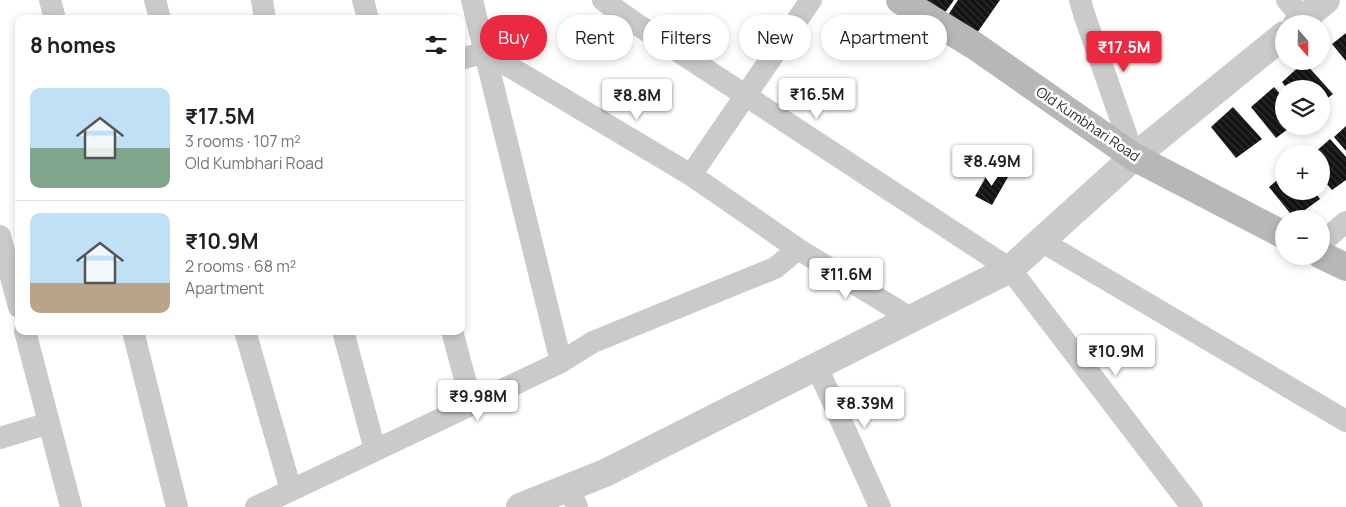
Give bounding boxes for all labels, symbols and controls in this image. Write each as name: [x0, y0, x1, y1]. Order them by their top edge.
chip: Buy: [480, 15, 547, 60]
chip: Rent: [557, 15, 633, 60]
chip: Filters: [643, 15, 729, 60]
chip: New: [739, 15, 811, 60]
chip: Apartment: [821, 15, 947, 60]
north arrow: [1275, 15, 1330, 70]
map controls: [1275, 15, 1330, 265]
pin: ₹17.5M: [1083, 30, 1165, 73]
text: 8 homes: [30, 31, 116, 59]
icon: filters: [422, 31, 450, 59]
text: ₹17.5M: [1097, 36, 1151, 58]
pin: ₹8.8M: [602, 78, 672, 121]
pin: ₹16.5M: [776, 78, 858, 120]
button: layers: [1275, 80, 1330, 135]
street label: Old Kumbhari Road: [1033, 82, 1144, 165]
text: ₹16.5M: [790, 83, 844, 105]
text: ₹8.8M: [613, 84, 661, 106]
text: ₹17.5M: [185, 102, 255, 130]
icon: home: [70, 108, 130, 168]
text: 3 rooms · 107 m²: [185, 130, 301, 152]
pin: ₹8.49M: [951, 144, 1033, 187]
button: +: [1275, 145, 1330, 200]
text: ₹8.49M: [963, 150, 1021, 172]
text: Old Kumbhari Road: [185, 152, 324, 174]
button: −: [1275, 210, 1330, 265]
text: ₹10.9M: [185, 227, 258, 255]
icon: home: [70, 233, 130, 293]
text: 2 rooms · 68 m²: [185, 255, 296, 277]
pin: ₹11.6M: [805, 258, 887, 300]
text: ₹11.6M: [820, 263, 872, 285]
text: Apartment: [185, 277, 264, 299]
pin: ₹10.9M: [1075, 334, 1157, 377]
text: ₹10.9M: [1088, 340, 1144, 362]
pin: ₹9.98M: [437, 380, 519, 422]
text: ₹9.98M: [449, 385, 507, 407]
pin: ₹8.39M: [824, 386, 906, 429]
text: ₹8.39M: [836, 392, 894, 414]

